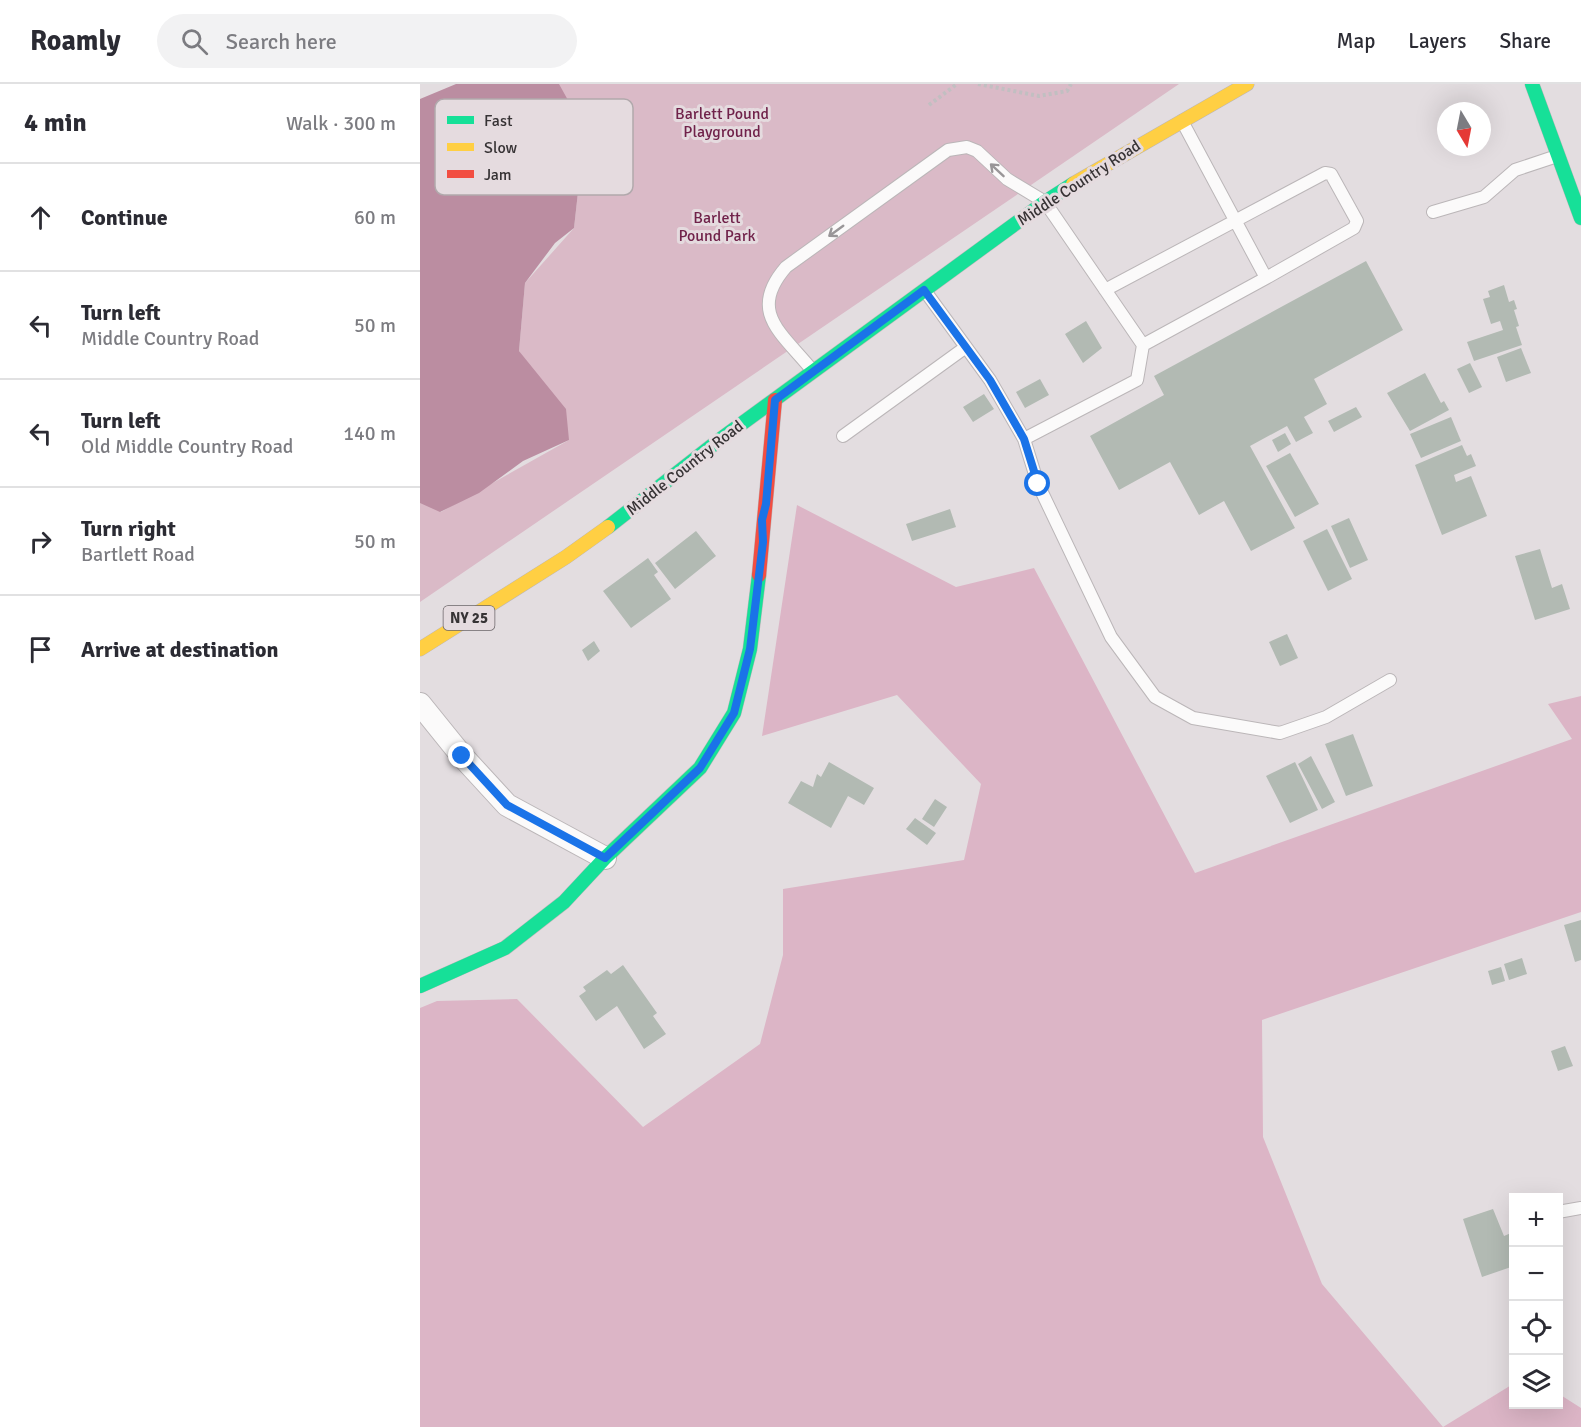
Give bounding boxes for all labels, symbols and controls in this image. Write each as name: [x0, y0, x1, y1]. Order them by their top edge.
search box: [157, 14, 577, 68]
text: Roamly: [30, 24, 121, 58]
icon: search: [178, 25, 211, 58]
text: Search here: [226, 28, 337, 55]
text: Map: [1337, 28, 1375, 54]
text: Layers: [1408, 28, 1466, 54]
text: Share: [1499, 28, 1551, 54]
legend: [435, 99, 633, 195]
north arrow: [1437, 102, 1491, 156]
park label: Barlett Pound Playground: [675, 104, 769, 142]
text: 4 min: [24, 107, 87, 139]
text: Walk · 300 m: [286, 111, 396, 136]
text: Fast: [484, 111, 513, 131]
street label: Middle Country Road: [1014, 136, 1144, 230]
text: Slow: [484, 138, 518, 158]
one-way arrow: [989, 162, 1004, 177]
text: Jam: [484, 165, 512, 185]
icon: ahead: [24, 201, 57, 234]
text: Continue: [81, 204, 168, 231]
text: 60 m: [354, 205, 396, 230]
park label: Barlett Pound Park: [678, 208, 756, 246]
one-way arrow: [828, 225, 844, 237]
text: Turn left: [81, 299, 161, 326]
icon: left: [24, 309, 57, 342]
text: 50 m: [354, 313, 396, 338]
text: Middle Country Road: [81, 326, 259, 351]
text: Turn left: [81, 407, 161, 434]
street label: Middle Country Road: [623, 416, 747, 520]
icon: left: [24, 417, 57, 450]
text: 140 m: [343, 421, 396, 446]
text: Old Middle Country Road: [81, 434, 293, 459]
route start: [1024, 470, 1050, 496]
text: Turn right: [81, 515, 176, 542]
icon: right: [24, 525, 57, 558]
text: 50 m: [354, 529, 396, 554]
text: Bartlett Road: [81, 542, 195, 567]
road number: NY 25: [443, 606, 494, 630]
icon: arrive: [24, 633, 57, 666]
text: Arrive at destination: [81, 636, 278, 663]
route end: [448, 742, 474, 768]
map controls: [1509, 1193, 1563, 1409]
button: +: [1509, 1193, 1563, 1247]
button: −: [1509, 1247, 1563, 1301]
button: locate: [1509, 1301, 1563, 1355]
button: layers: [1509, 1355, 1563, 1409]

